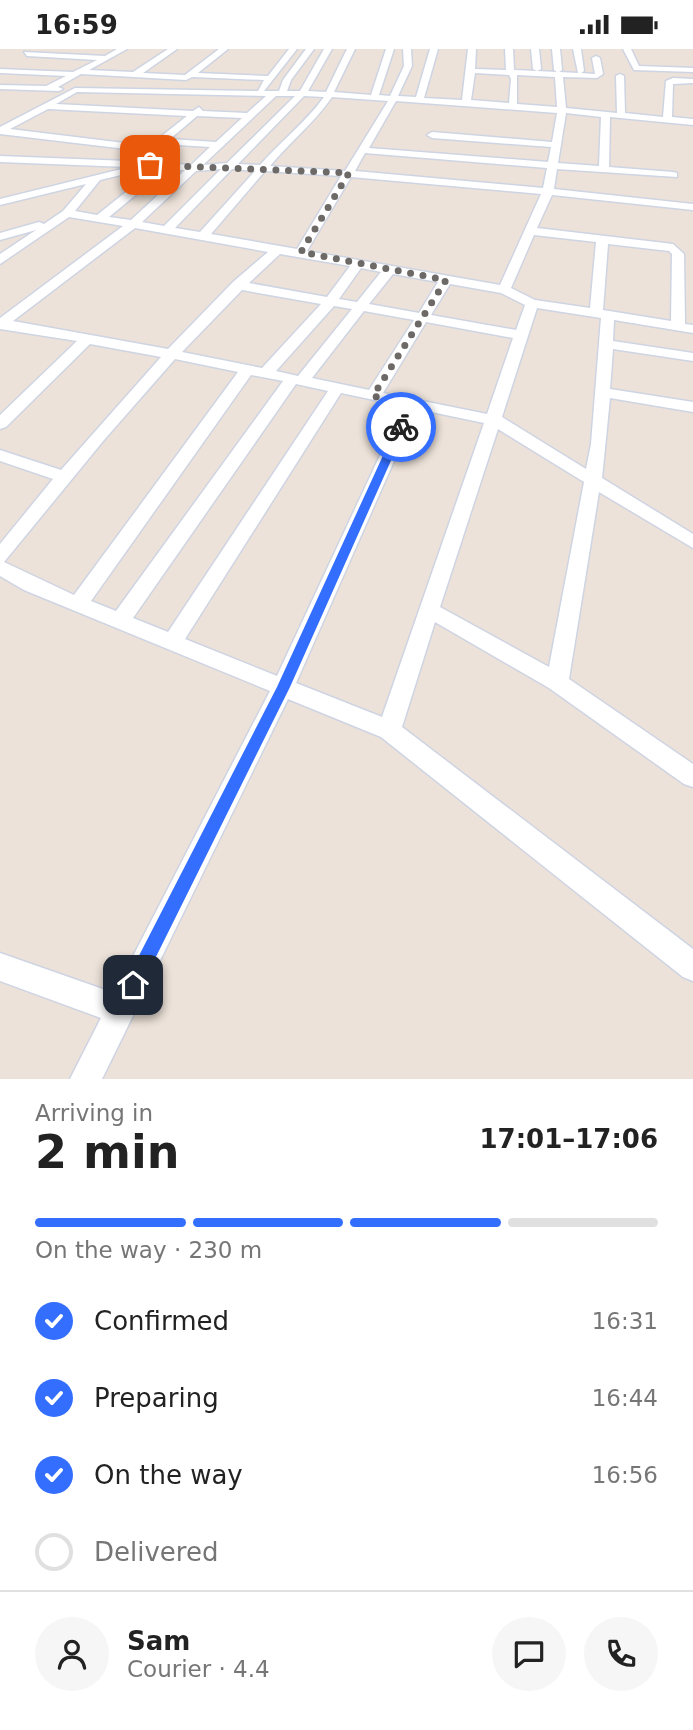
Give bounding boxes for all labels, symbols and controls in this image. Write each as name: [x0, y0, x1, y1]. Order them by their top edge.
text: 16:59: [35, 10, 118, 40]
pin: [120, 135, 180, 195]
icon: bag: [131, 146, 169, 184]
courier: [366, 392, 436, 462]
icon: bike: [382, 408, 420, 446]
pin: [103, 955, 163, 1015]
icon: home: [114, 966, 152, 1004]
text: Arriving in: [35, 1100, 153, 1126]
text: 17:01–17:06: [479, 1124, 658, 1154]
text: 2 min: [35, 1125, 179, 1179]
text: On the way · 230 m: [35, 1237, 262, 1263]
icon: check: [35, 1302, 73, 1340]
text: Confirmed: [94, 1306, 229, 1336]
text: 16:31: [592, 1308, 658, 1334]
icon: check: [35, 1379, 73, 1417]
text: Preparing: [94, 1383, 219, 1413]
text: 16:44: [592, 1385, 658, 1411]
icon: check: [35, 1456, 73, 1494]
text: On the way: [94, 1460, 243, 1490]
text: 16:56: [592, 1462, 658, 1488]
text: Delivered: [94, 1537, 218, 1567]
button: person: [35, 1617, 109, 1691]
button: chat: [492, 1617, 566, 1691]
button: phone: [584, 1617, 658, 1691]
text: Sam: [127, 1626, 190, 1656]
text: Courier · 4.4: [127, 1656, 270, 1682]

